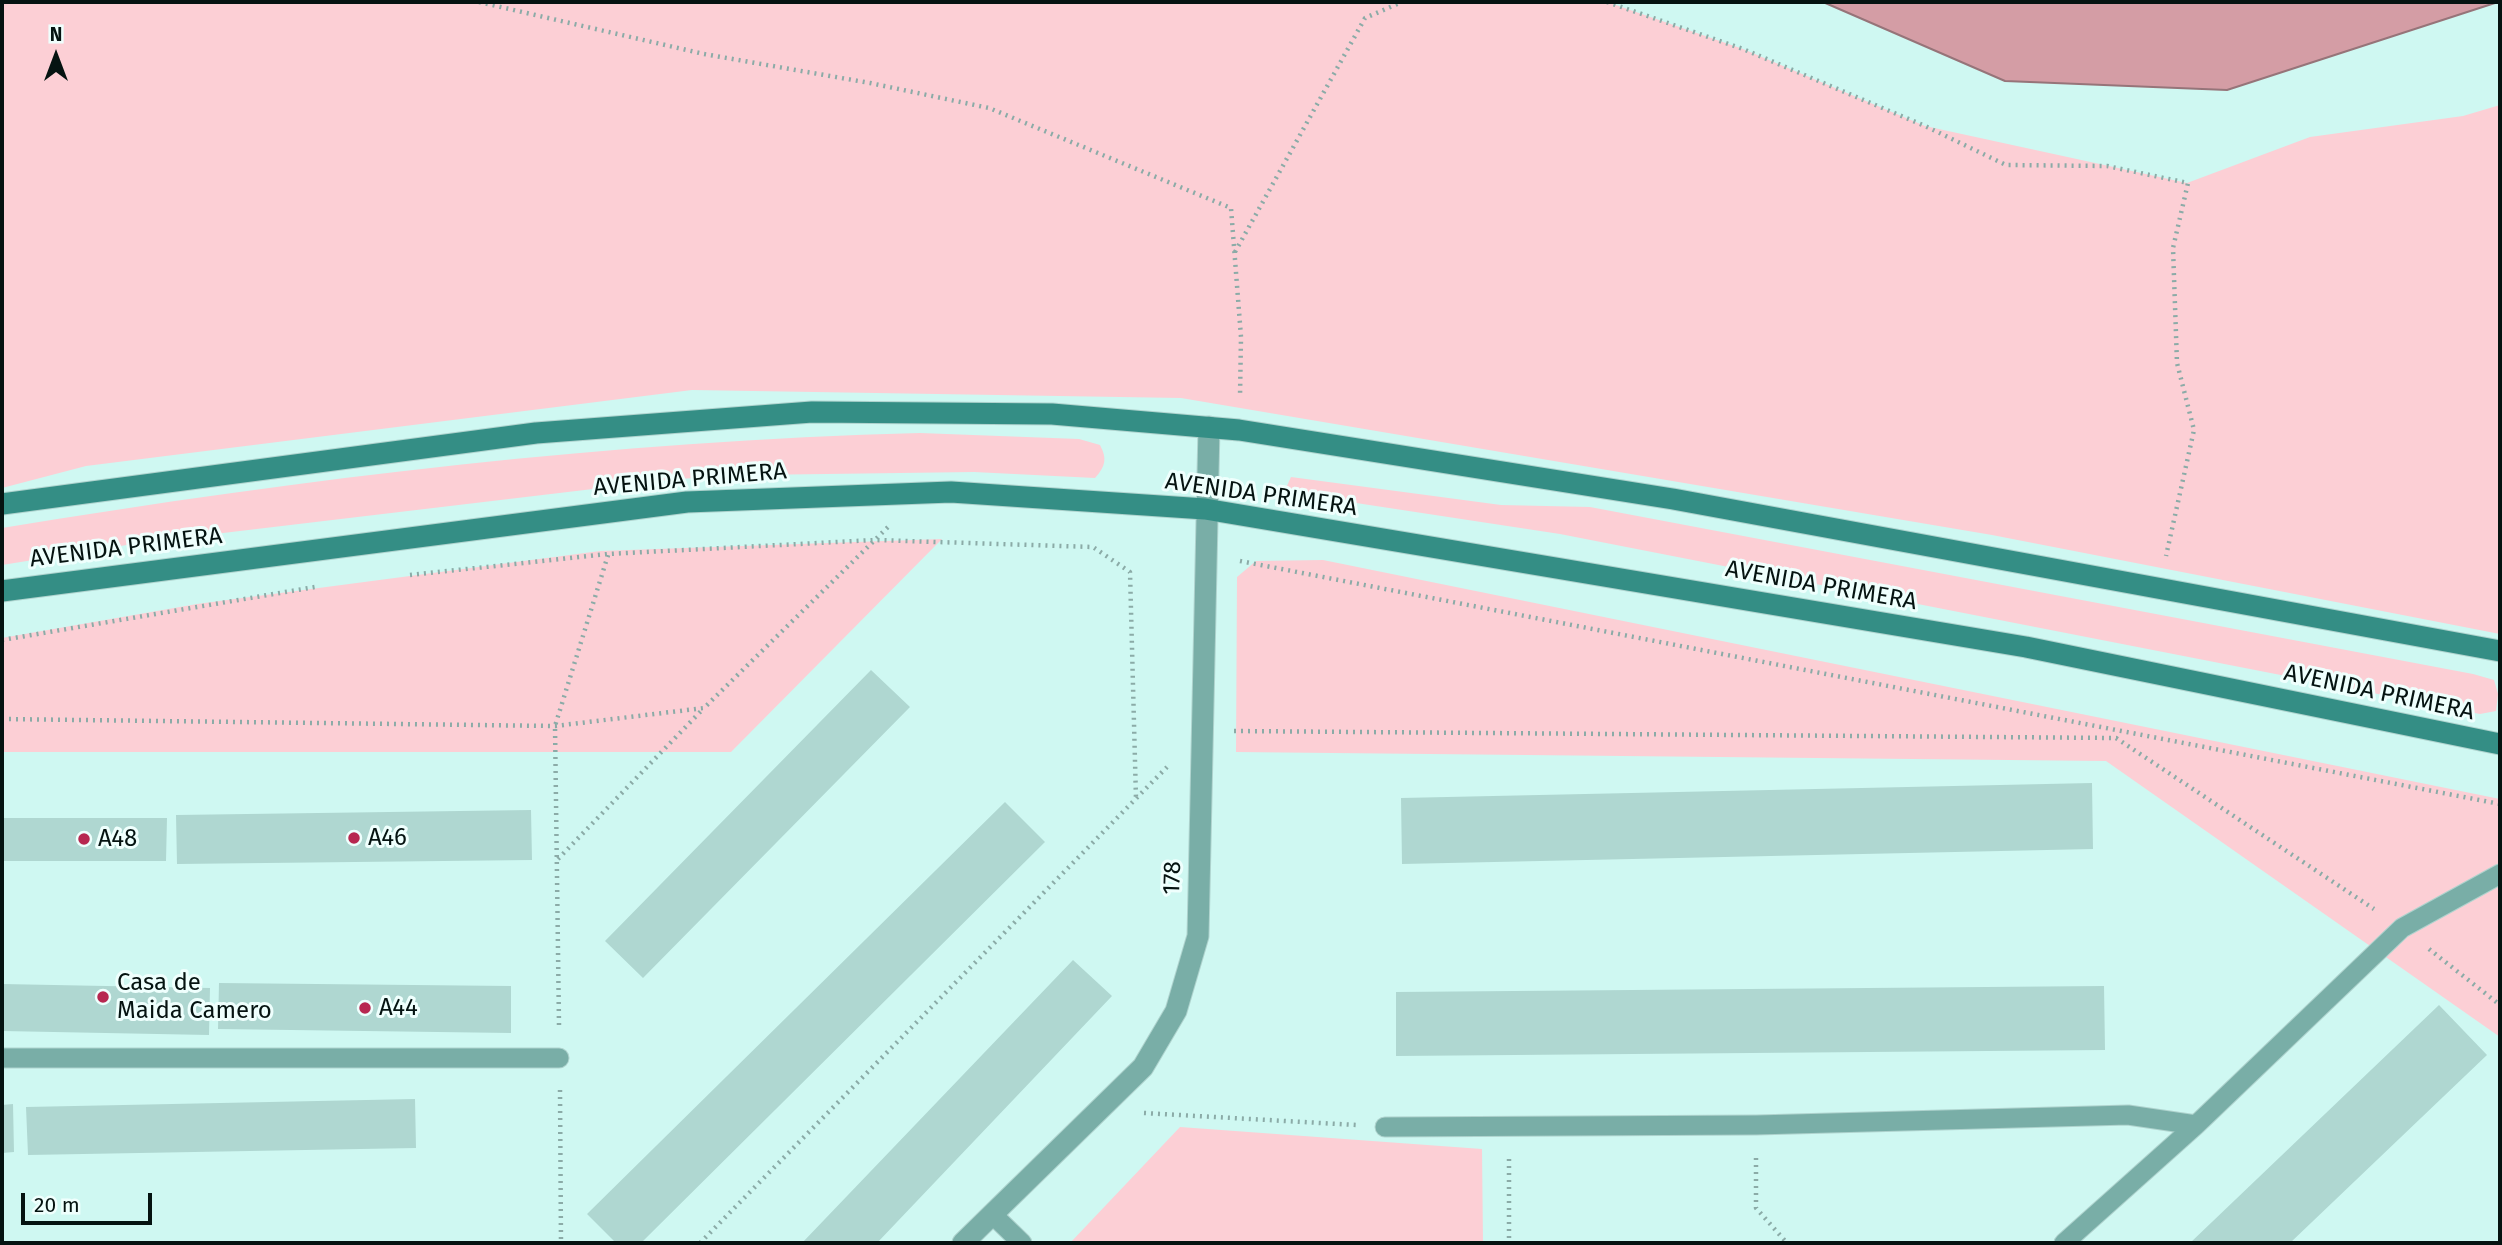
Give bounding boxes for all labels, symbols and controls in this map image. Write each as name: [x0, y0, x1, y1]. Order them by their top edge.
north arrow: [21, 21, 91, 91]
text: N: [50, 23, 62, 46]
street label: AVENIDA PRIMERA: [592, 457, 788, 503]
street label: AVENIDA PRIMERA: [1163, 467, 1359, 523]
street label: AVENIDA PRIMERA: [28, 522, 224, 574]
street label: AVENIDA PRIMERA: [1723, 555, 1919, 617]
street label: AVENIDA PRIMERA: [2281, 659, 2477, 727]
place label: A46: [368, 824, 407, 852]
place label: A48: [98, 825, 137, 853]
marker: A46: [346, 830, 362, 846]
marker: A48: [76, 831, 92, 847]
street label: 178: [1158, 861, 1188, 895]
place label: Casa de Maida Camero: [117, 969, 272, 1025]
marker: Casa de Maida Camero: [95, 989, 111, 1005]
place label: A44: [379, 994, 418, 1022]
marker: A44: [357, 1000, 373, 1016]
scale bar: [24, 1178, 156, 1222]
text: 20 m: [34, 1192, 80, 1218]

